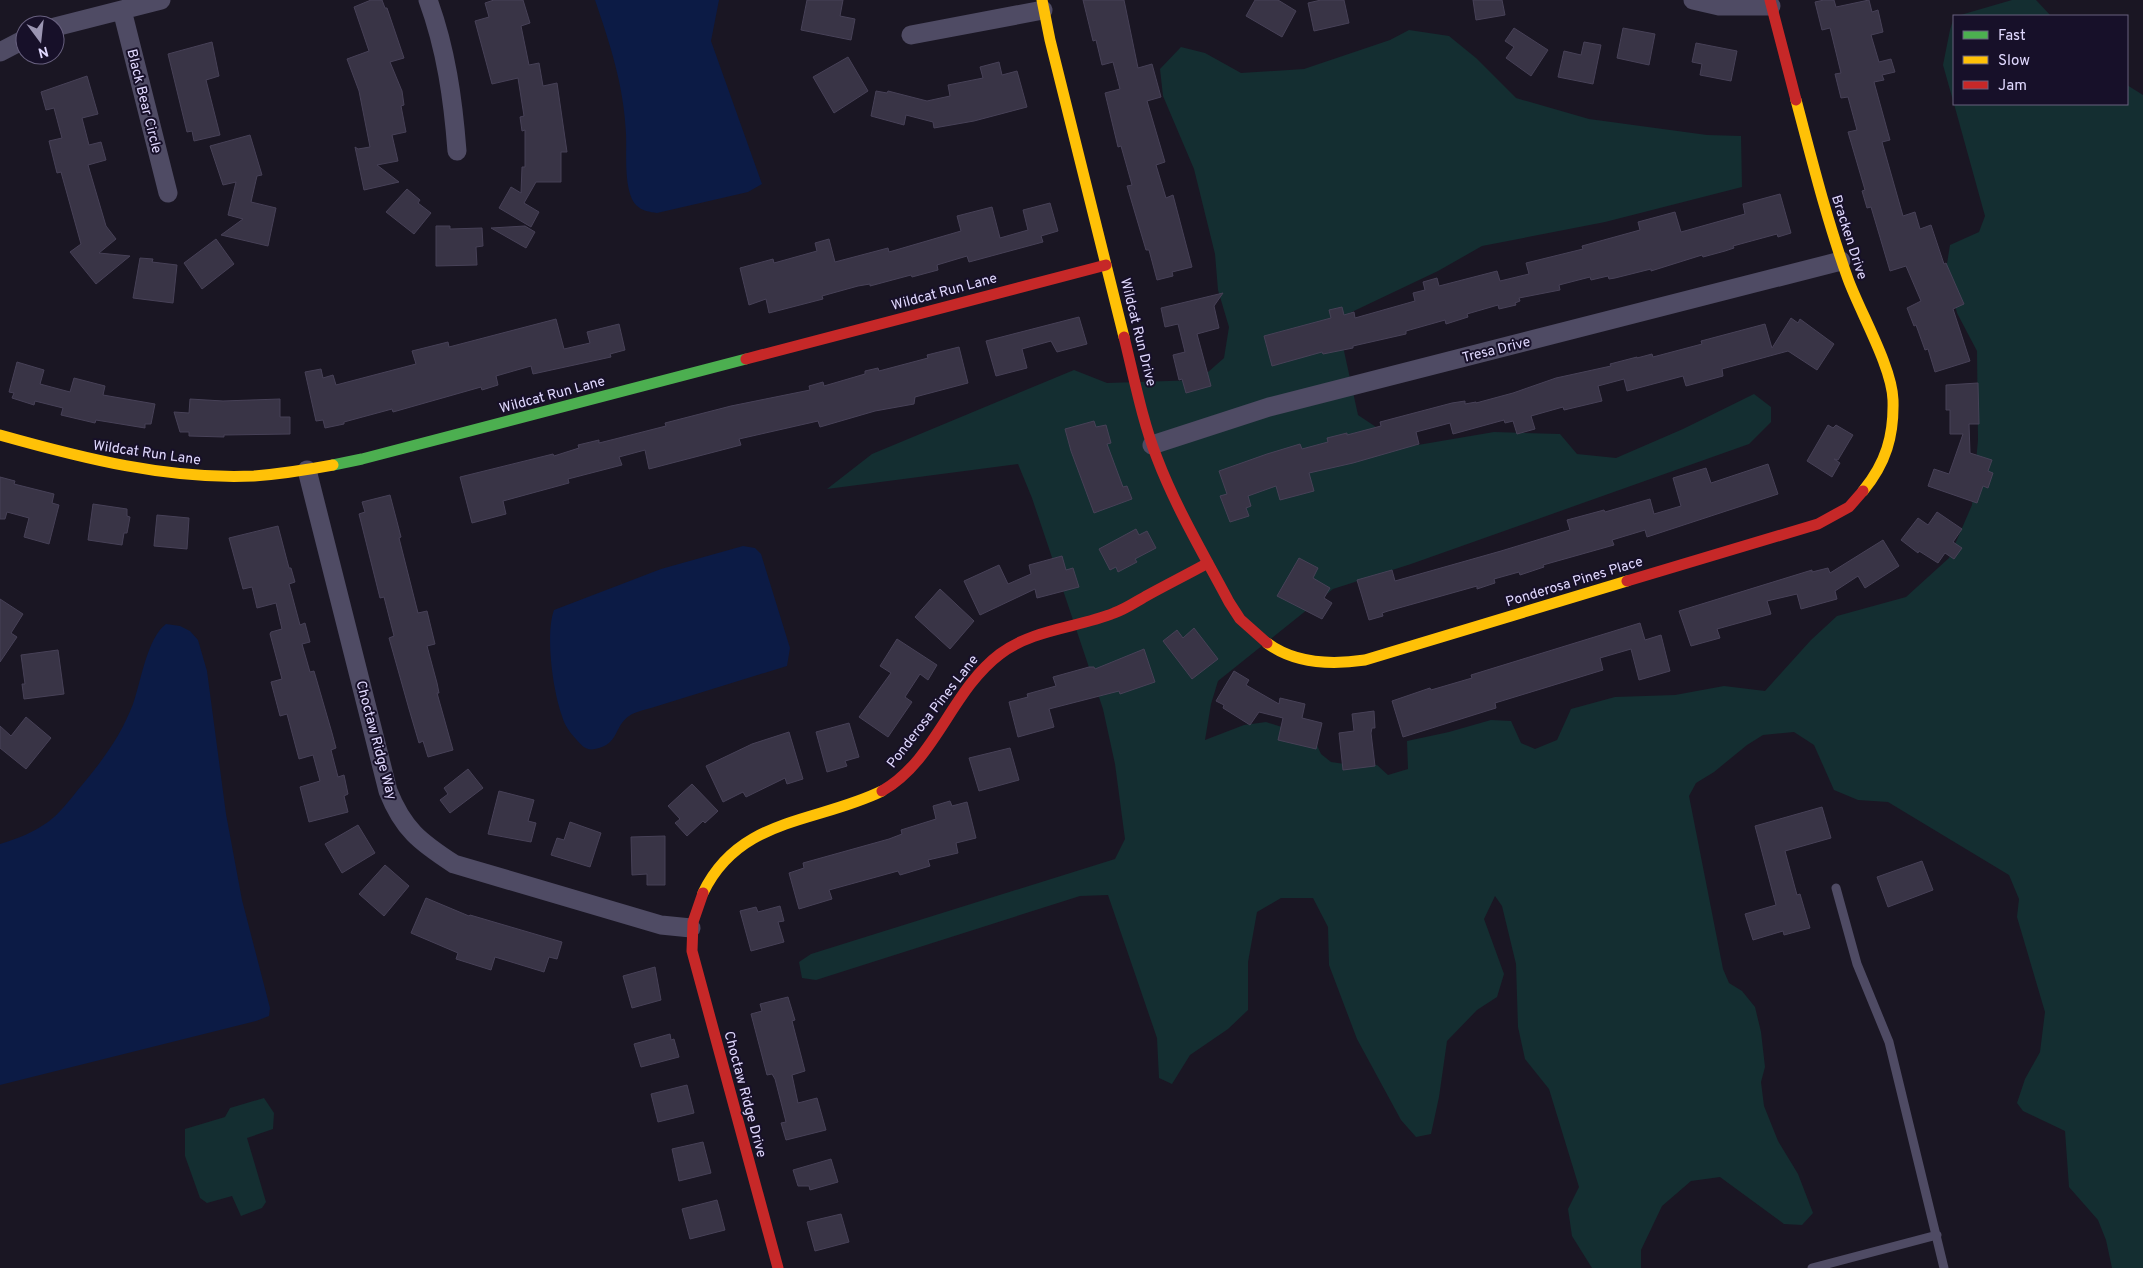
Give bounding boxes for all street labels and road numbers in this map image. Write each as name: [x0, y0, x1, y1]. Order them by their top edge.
street label: Black Bear Circle: [122, 47, 165, 155]
street label: Bracken Drive: [1827, 193, 1870, 282]
street label: Wildcat Run Lane: [890, 270, 999, 315]
street label: Wildcat Run Drive: [1116, 277, 1159, 388]
street label: Tresa Drive: [1461, 334, 1532, 367]
street label: Wildcat Run Lane: [498, 373, 607, 418]
street label: Wildcat Run Lane: [92, 438, 202, 469]
street label: Ponderosa Pines Place: [1504, 553, 1645, 611]
street label: Ponderosa Pines Lane: [884, 652, 983, 772]
street label: Choctaw Ridge Way: [351, 679, 400, 802]
street label: Choctaw Ridge Drive: [719, 1029, 770, 1160]

